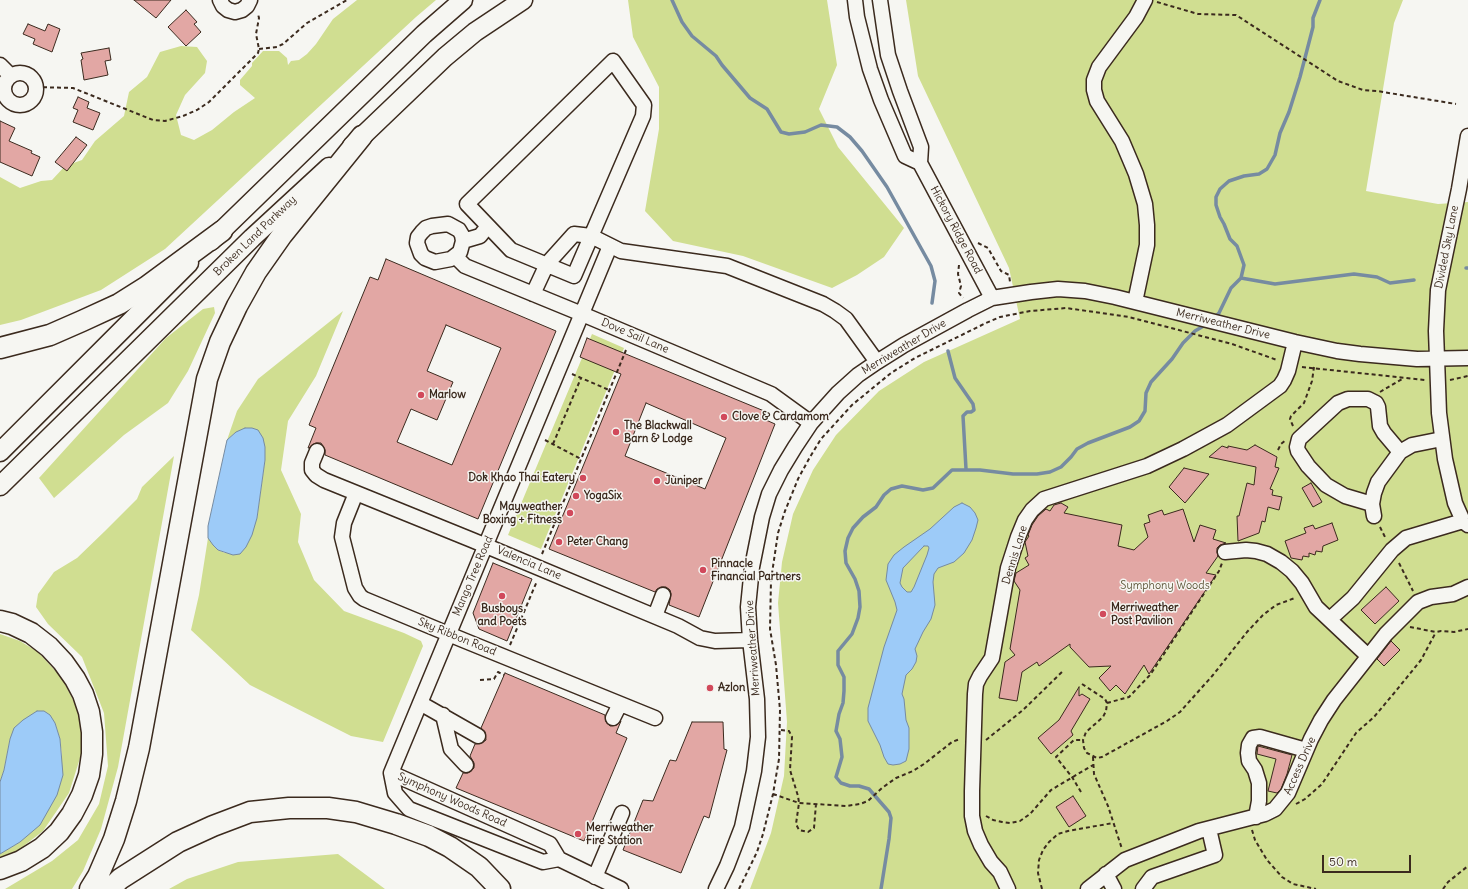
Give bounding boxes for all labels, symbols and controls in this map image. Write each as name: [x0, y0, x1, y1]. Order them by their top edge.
street label: Hickory Ridge Road: [927, 184, 985, 276]
street label: Broken Land Parkway: [211, 193, 299, 279]
street label: Divided Sky Lane: [1432, 204, 1462, 290]
street label: Merriweather Drive: [1175, 306, 1271, 342]
street label: Dove Sail Lane: [599, 316, 671, 356]
street label: Merriweather Drive: [859, 317, 949, 377]
place label: Marlow: [429, 388, 466, 402]
marker: Marlow: [416, 390, 426, 400]
place label: Clove & Cardamom: [732, 410, 829, 424]
marker: Clove & Cardamom: [719, 412, 729, 422]
place label: The Blackwall Barn & Lodge: [624, 419, 693, 445]
marker: The Blackwall Barn & Lodge: [611, 427, 621, 437]
place label: Dok Khao Thai Eatery: [468, 471, 575, 485]
marker: Dok Khao Thai Eatery: [578, 473, 588, 483]
place label: Juniper: [665, 474, 703, 488]
marker: Juniper: [652, 476, 662, 486]
place label: YogaSix: [584, 489, 622, 503]
marker: YogaSix: [571, 491, 581, 501]
place label: Mayweather Boxing + Fitness: [483, 500, 562, 526]
marker: Mayweather Boxing + Fitness: [565, 508, 575, 518]
street label: Dennis Lane: [1000, 524, 1030, 586]
street label: Mango Tree Road: [450, 534, 496, 618]
place label: Peter Chang: [567, 535, 628, 549]
marker: Peter Chang: [554, 537, 564, 547]
street label: Valencia Lane: [495, 543, 563, 583]
place label: Pinnacle Financial Partners: [711, 557, 801, 583]
marker: Pinnacle Financial Partners: [698, 565, 708, 575]
park label: Symphony Woods: [1120, 579, 1210, 593]
marker: Busboys and Poets: [497, 591, 507, 601]
street label: Merriweather Drive: [743, 600, 763, 696]
place label: Merriweather Post Pavilion: [1111, 601, 1179, 627]
place label: Busboys and Poets: [478, 602, 526, 628]
marker: Merriweather Post Pavilion: [1098, 609, 1108, 619]
street label: Sky Ribbon Road: [416, 615, 498, 659]
place label: Azlon: [718, 681, 745, 695]
marker: Azlon: [705, 683, 715, 693]
street label: Access Drive: [1281, 735, 1319, 797]
street label: Symphony Woods Road: [395, 770, 509, 830]
place label: Merriweather Fire Station: [586, 821, 654, 847]
marker: Merriweather Fire Station: [573, 829, 583, 839]
scale bar: [1324, 847, 1413, 873]
text: 50 m: [1329, 854, 1357, 869]

